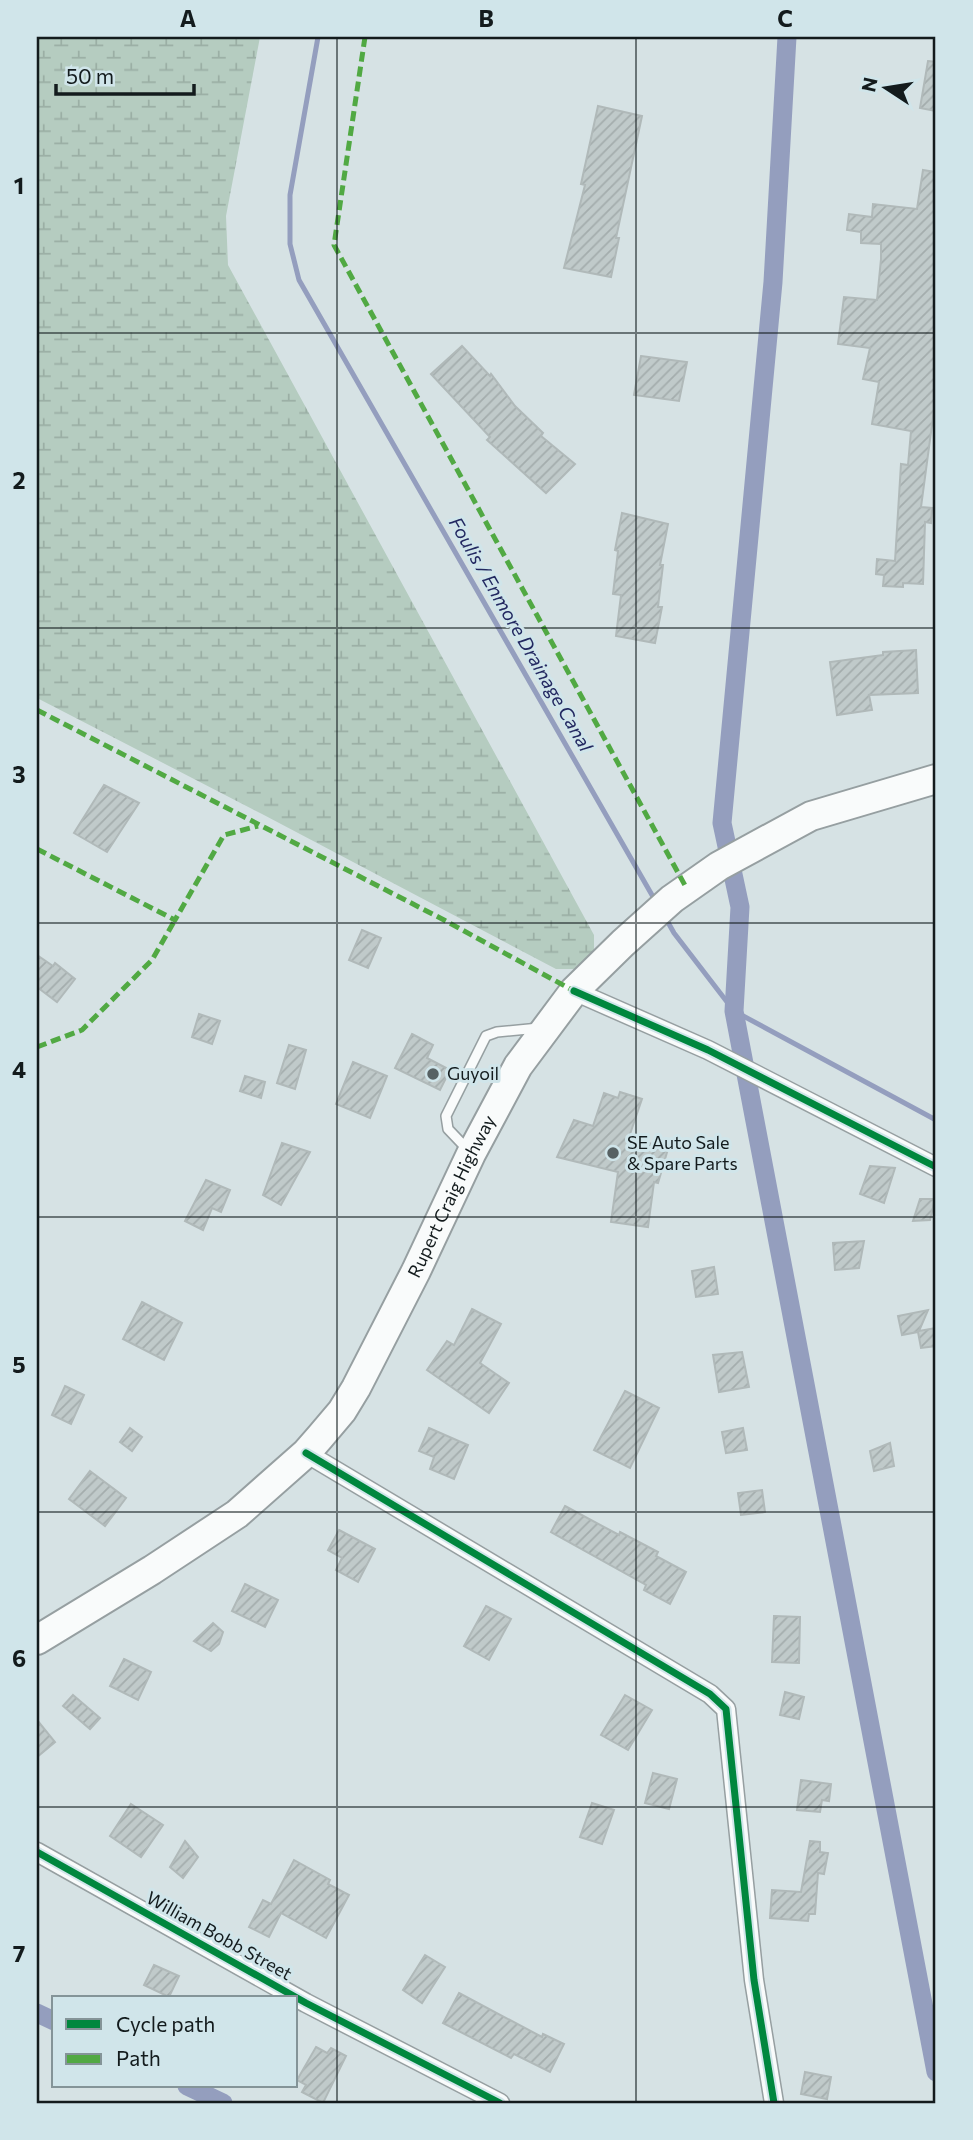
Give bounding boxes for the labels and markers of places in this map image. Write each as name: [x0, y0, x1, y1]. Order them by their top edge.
place label: Guyoil: [447, 1062, 499, 1084]
marker: Guyoil: [425, 1066, 441, 1082]
place label: SE Auto Sale & Spare Parts: [627, 1131, 738, 1174]
marker: SE Auto Sale & Spare Parts: [605, 1145, 621, 1161]

